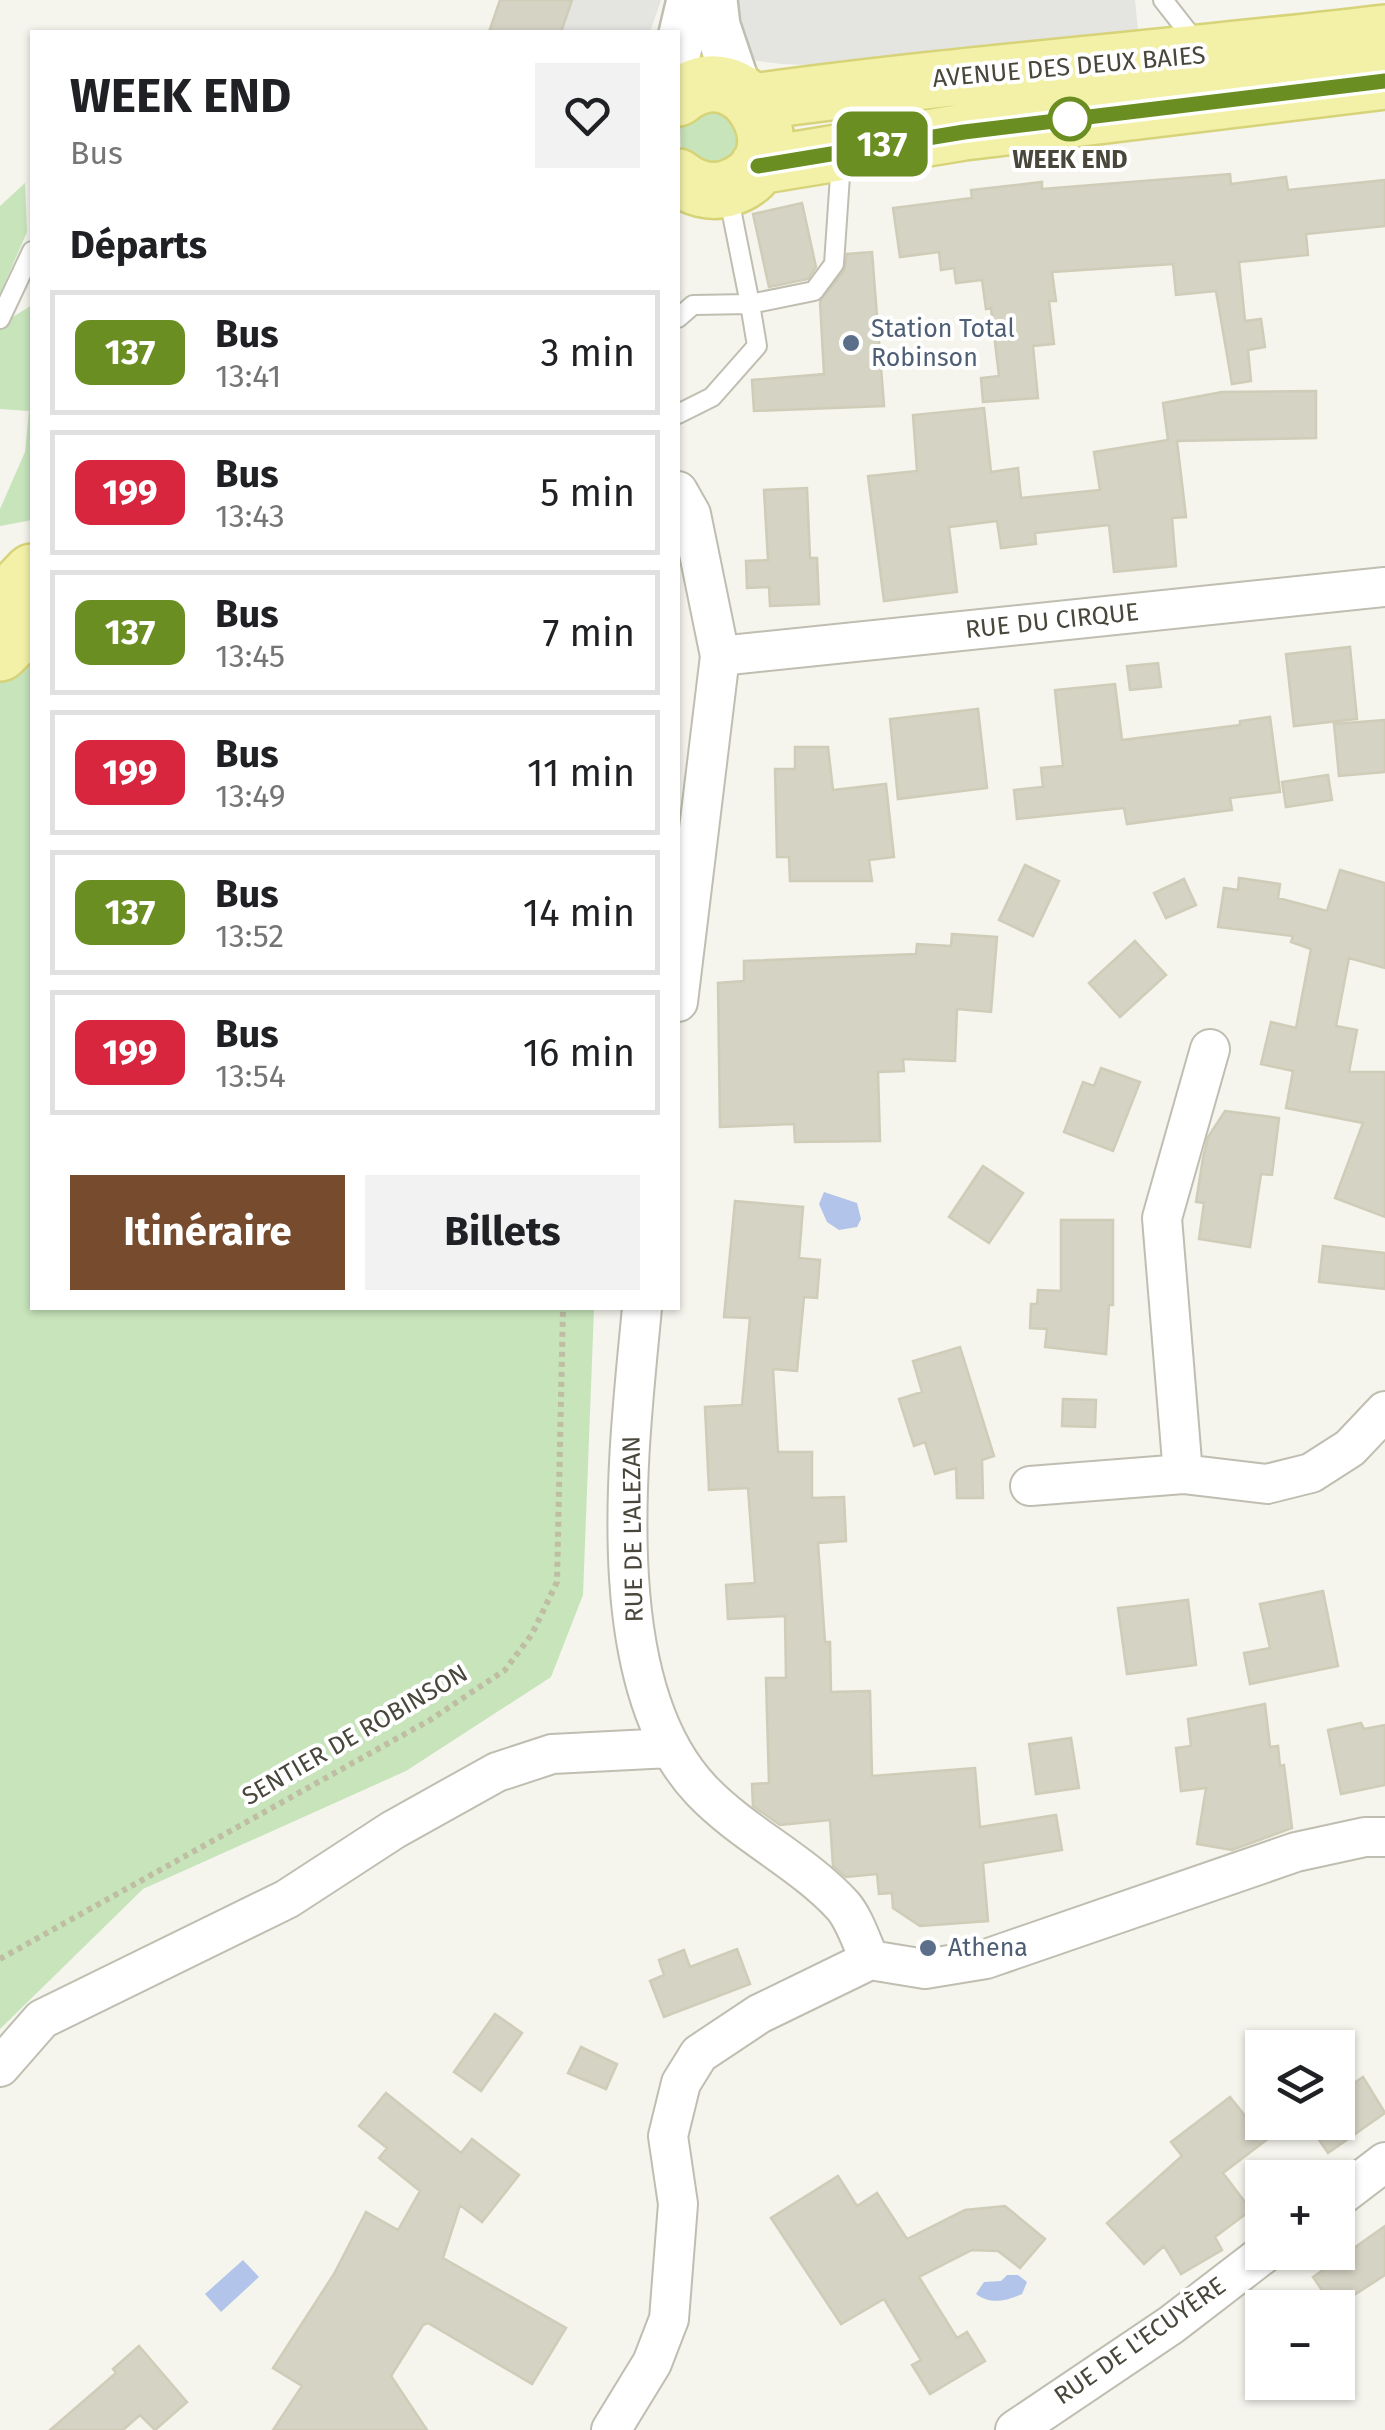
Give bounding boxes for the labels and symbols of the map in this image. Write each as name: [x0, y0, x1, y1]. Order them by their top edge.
street label: AVENUE DES DEUX BAIES: [931, 40, 1207, 94]
marker: WEEK END: [1049, 98, 1091, 140]
line badge: 137: [824, 112, 940, 176]
place label: WEEK END: [1012, 145, 1128, 175]
place label: Station Total Robinson: [871, 314, 1015, 373]
marker: Station Total Robinson: [840, 332, 862, 354]
street label: RUE DU CIRQUE: [964, 597, 1140, 645]
street label: RUE DE L'ALEZAN: [616, 1435, 650, 1623]
street label: SENTIER DE ROBINSON: [237, 1658, 473, 1812]
place label: Athena: [948, 1933, 1028, 1963]
marker: Athena: [917, 1937, 939, 1959]
street label: RUE DE L'ECUYÈRE: [1048, 2270, 1231, 2411]

